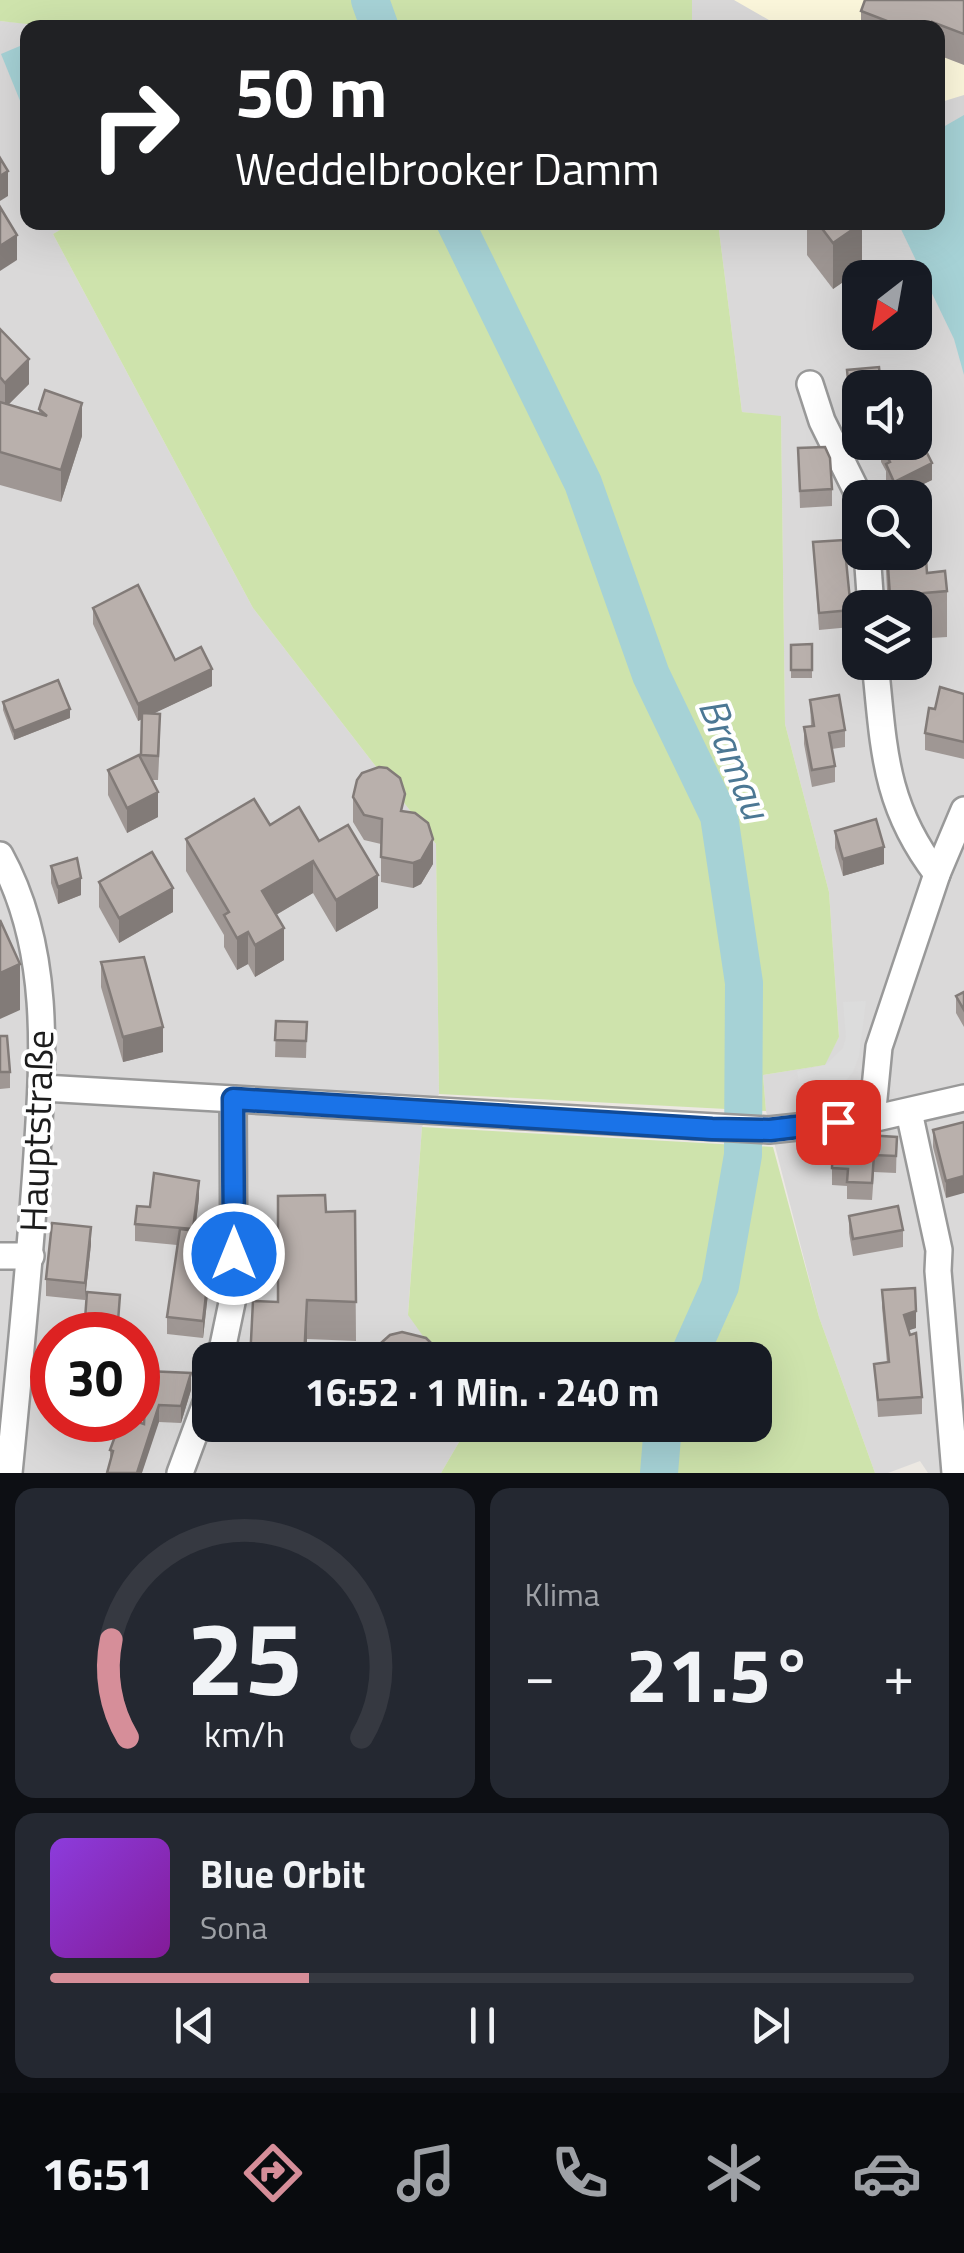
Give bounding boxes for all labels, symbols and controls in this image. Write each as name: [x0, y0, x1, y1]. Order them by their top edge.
text: 50 m: [235, 38, 388, 144]
icon: right: [70, 60, 200, 190]
text: Weddelbrooker Damm: [235, 134, 660, 202]
north arrow: [842, 260, 932, 350]
map controls: [842, 260, 932, 680]
button: sound: [842, 370, 932, 460]
button: search: [842, 480, 932, 570]
button: layers: [842, 590, 932, 680]
water label: Bramau: [683, 688, 788, 830]
street label: Hauptstraße: [3, 1029, 69, 1233]
pin: [796, 1080, 881, 1165]
icon: arrive: [811, 1095, 866, 1150]
position arrow: [182, 1202, 286, 1306]
speed limit sign: 30: [30, 1312, 160, 1442]
text: 16:52 · 1 Min. · 240 m: [305, 1363, 659, 1421]
text: Klima: [525, 1570, 600, 1618]
text: 25: [187, 1577, 303, 1735]
text: 21.5°: [626, 1617, 813, 1731]
text: −: [525, 1633, 555, 1716]
text: +: [883, 1633, 914, 1716]
text: km/h: [204, 1706, 285, 1761]
text: Blue Orbit: [200, 1845, 365, 1903]
text: Sona: [200, 1903, 267, 1951]
icon: previous: [167, 1998, 222, 2053]
icon: pause: [455, 1998, 510, 2053]
icon: next: [743, 1998, 798, 2053]
icon: directions: [238, 2138, 308, 2208]
icon: music: [391, 2138, 461, 2208]
icon: phone: [545, 2138, 615, 2208]
icon: climate: [699, 2138, 769, 2208]
icon: car: [852, 2138, 922, 2208]
text: 16:51: [42, 2139, 154, 2207]

